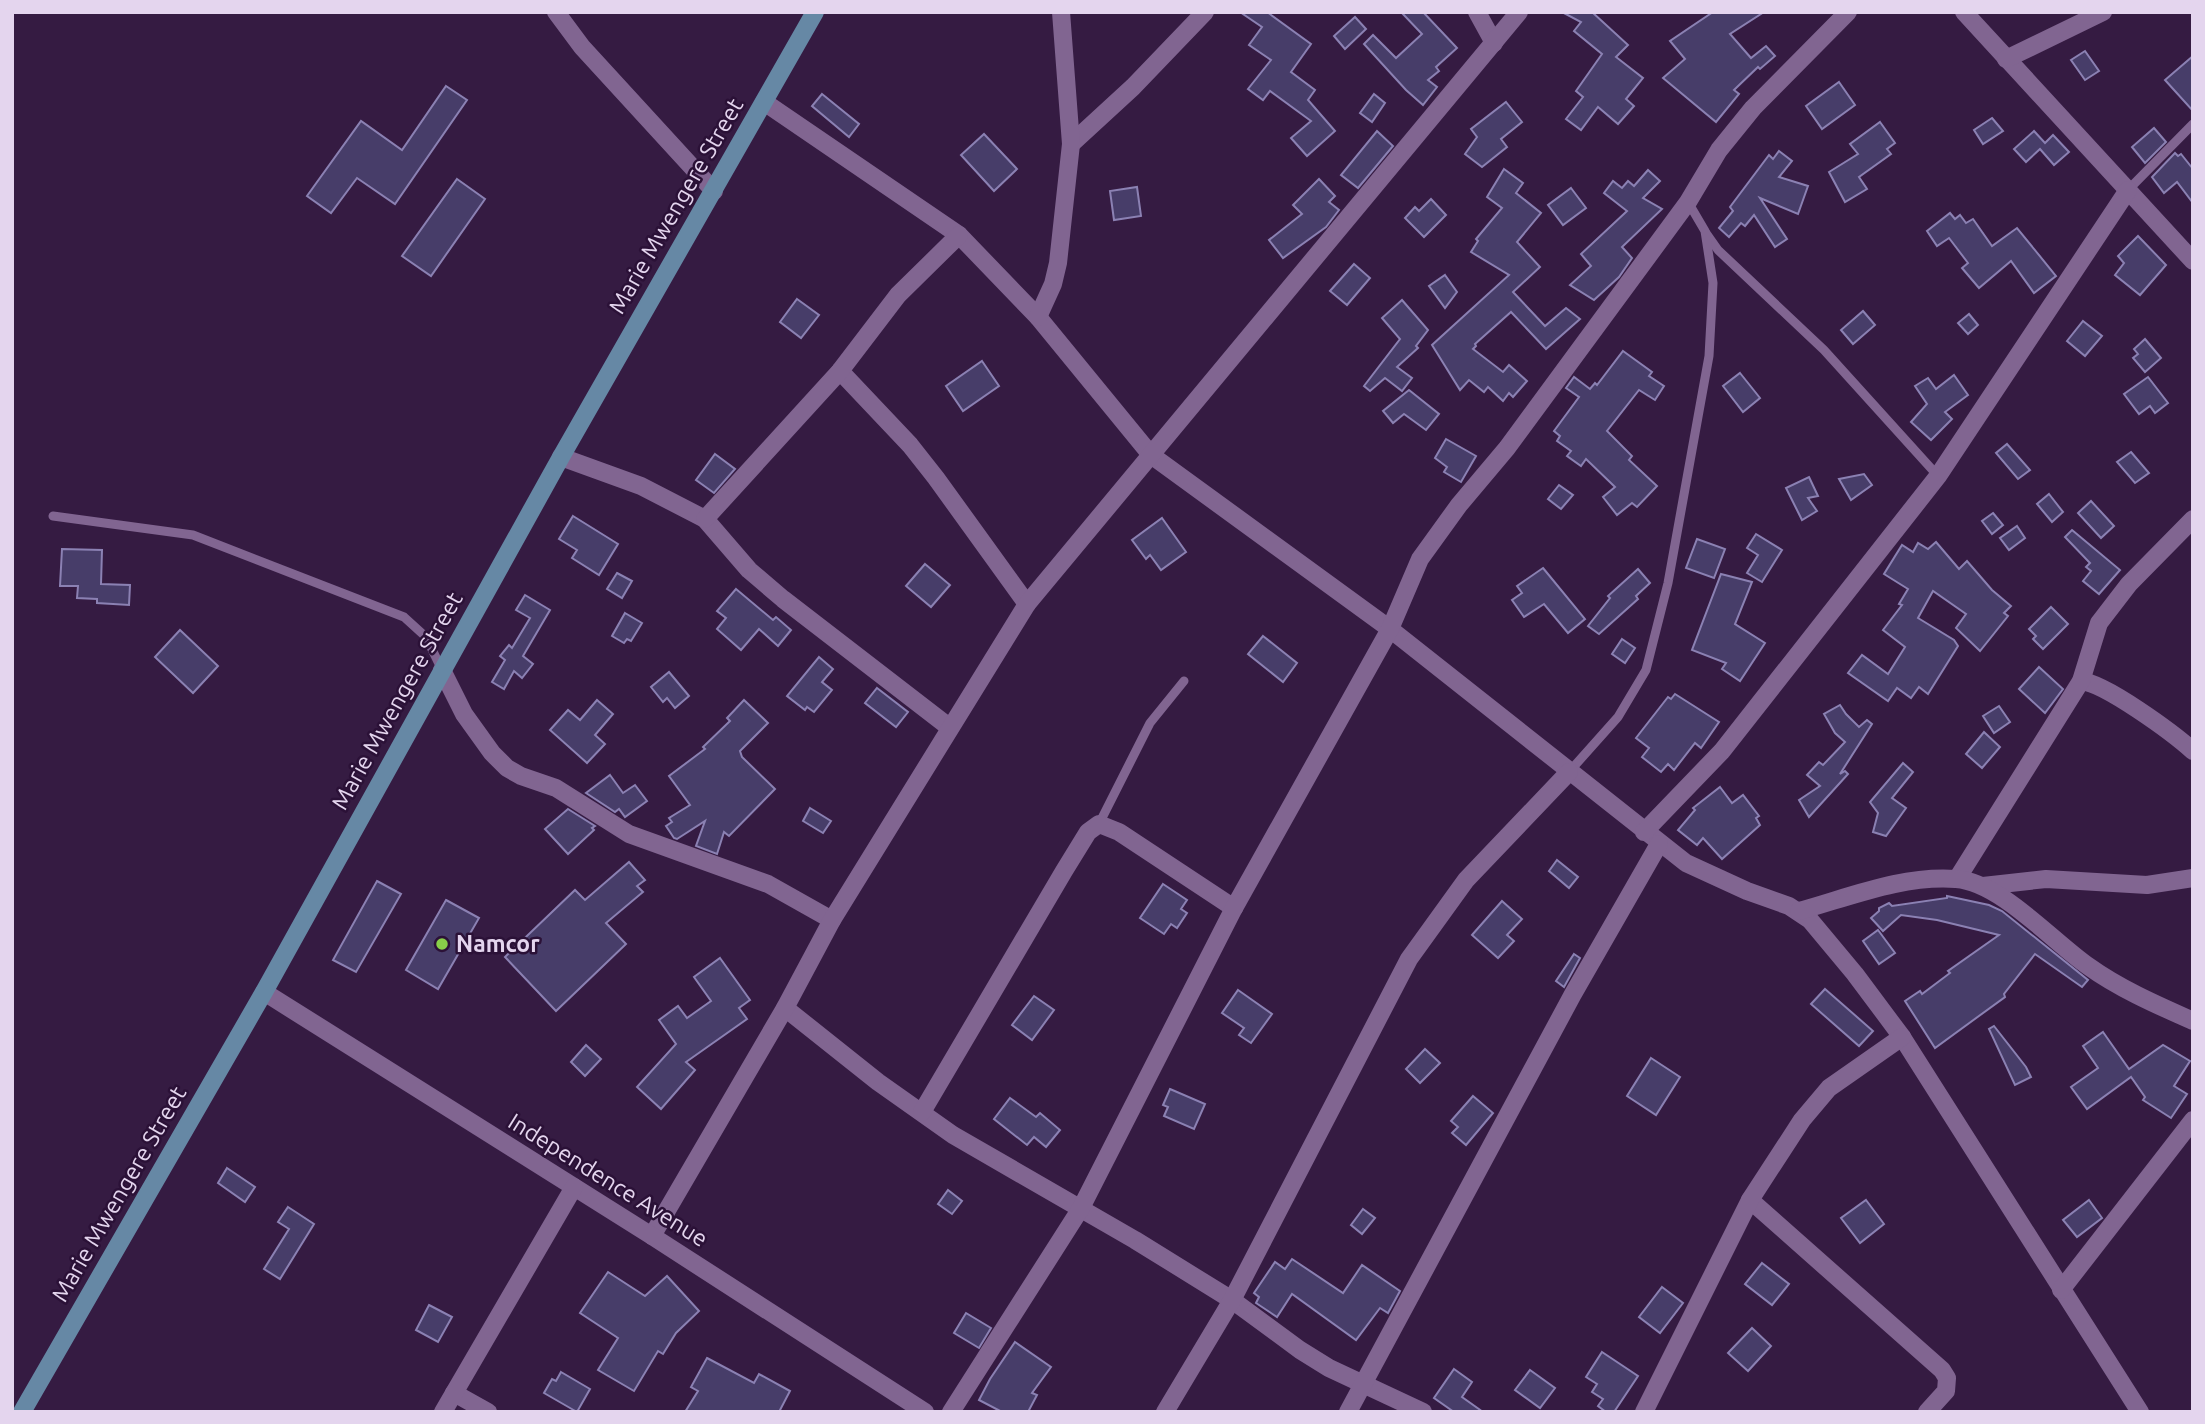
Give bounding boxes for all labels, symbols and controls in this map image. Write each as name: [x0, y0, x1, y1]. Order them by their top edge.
street label: Marie Mwengere Street: [604, 94, 748, 318]
street label: Marie Mwengere Street: [326, 588, 467, 814]
place label: Namcor: [456, 931, 540, 956]
marker: Namcor: [434, 936, 450, 952]
street label: Marie Mwengere Street: [47, 1082, 191, 1306]
street label: Independence Avenue: [504, 1108, 712, 1251]

